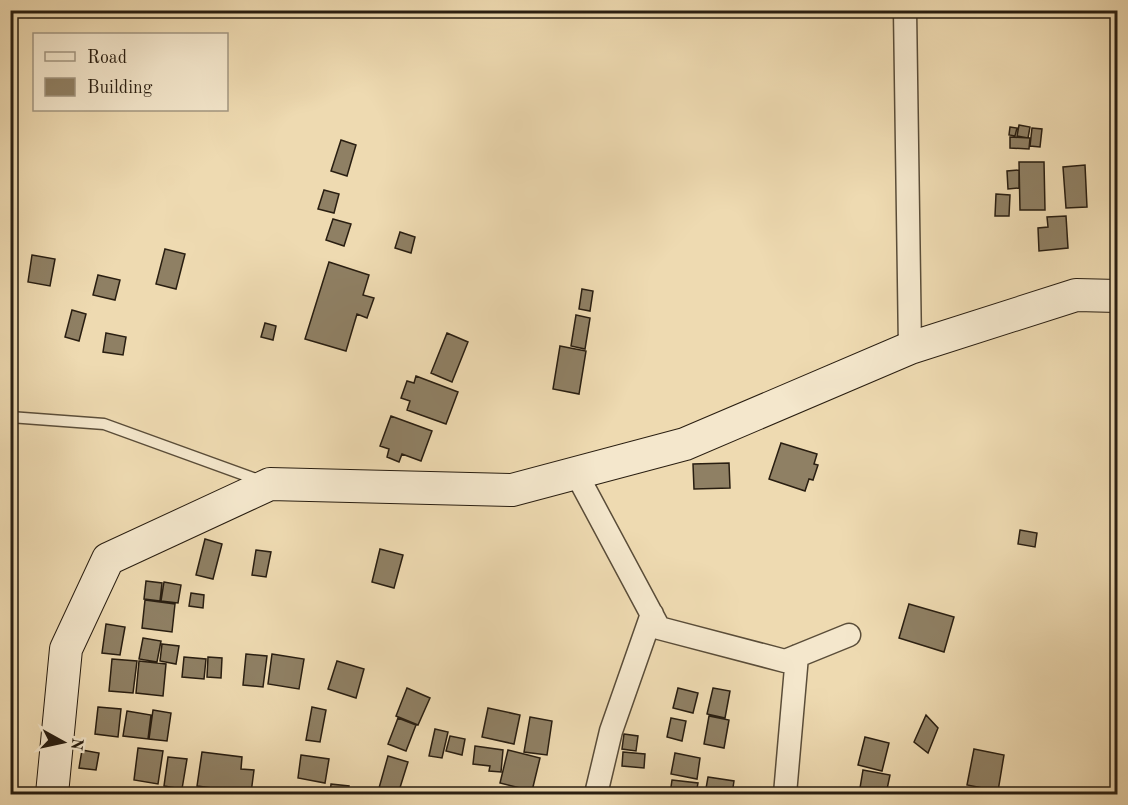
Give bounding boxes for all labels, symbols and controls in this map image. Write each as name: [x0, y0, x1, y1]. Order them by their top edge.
legend: [33, 33, 228, 111]
text: Road: [87, 49, 127, 67]
text: Building: [87, 79, 153, 97]
north arrow: [33, 712, 93, 772]
text: N: [67, 737, 85, 752]

